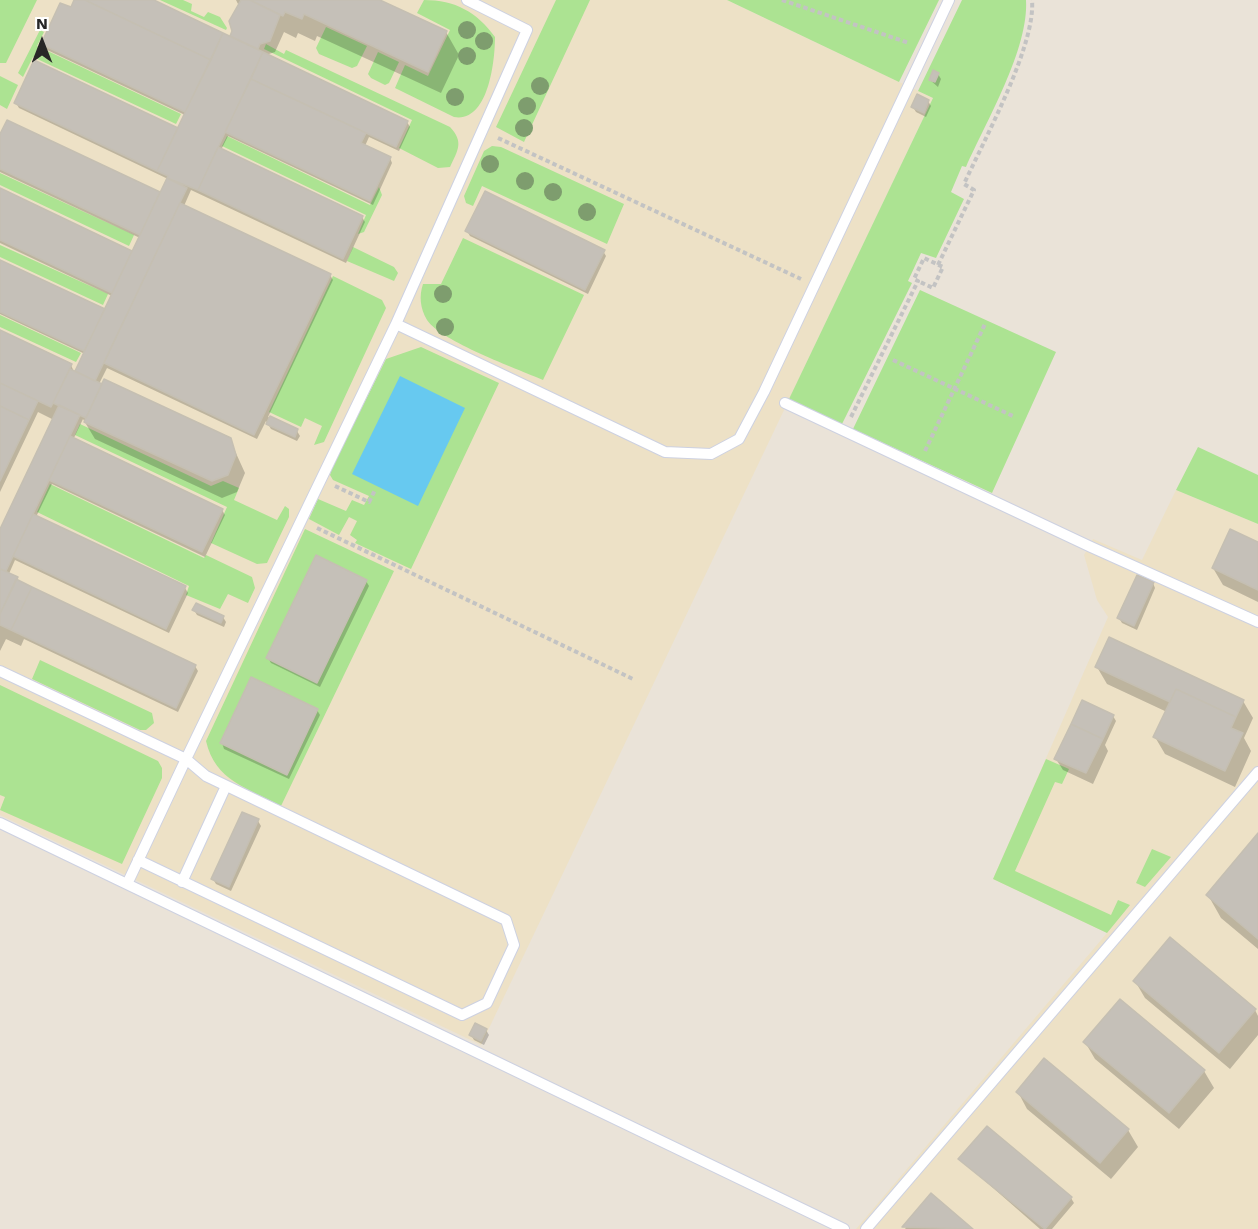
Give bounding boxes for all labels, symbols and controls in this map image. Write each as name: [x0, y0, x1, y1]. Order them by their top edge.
north arrow: [12, 12, 72, 72]
text: N: [36, 14, 48, 33]

